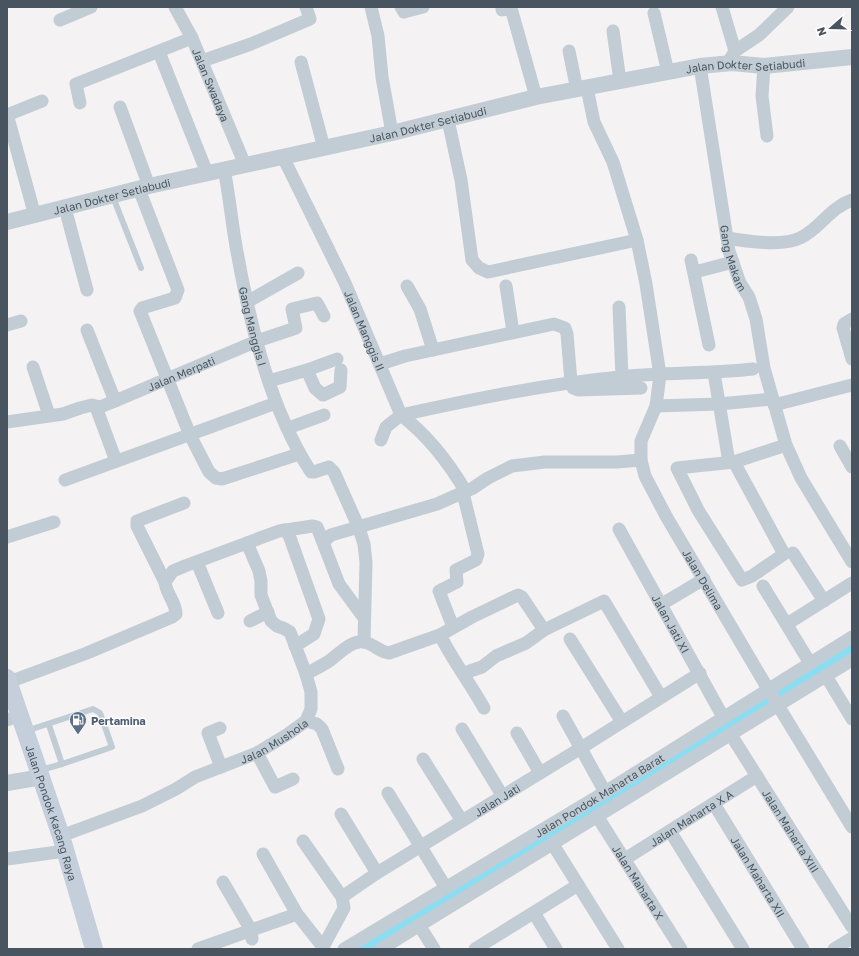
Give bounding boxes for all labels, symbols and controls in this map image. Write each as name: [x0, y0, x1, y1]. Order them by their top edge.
north arrow: [811, 8, 851, 48]
text: N: [814, 25, 829, 38]
street label: Jalan Swadaya: [190, 46, 233, 123]
street label: Jalan Dokter Setiabudi: [684, 55, 806, 75]
street label: Jalan Dokter Setiabudi: [368, 103, 488, 144]
street label: Jalan Dokter Setiabudi: [52, 175, 172, 217]
street label: Gang Makam: [719, 224, 750, 293]
street label: Gang Manggis I: [237, 285, 270, 367]
street label: Jalan Manggis II: [342, 288, 388, 373]
street label: Jalan Merpati: [145, 353, 217, 393]
street label: Jalan Delima: [680, 547, 726, 612]
street label: Jalan Jati XI: [650, 592, 693, 655]
fuel station icon: Pertamina: [68, 710, 88, 735]
place label: Pertamina: [91, 714, 146, 727]
street label: Jalan Mushola: [238, 715, 310, 765]
street label: Jalan Pondok Kacang Raya: [24, 743, 80, 882]
street label: Jalan Pondok Maharta Barat: [532, 750, 666, 839]
street label: Jalan Jati: [472, 781, 522, 818]
street label: Jalan Maharta X A: [647, 786, 735, 848]
street label: Jalan Maharta XIII: [760, 787, 822, 875]
street label: Jalan Maharta XII: [729, 834, 788, 919]
street label: Jalan Maharta X: [610, 842, 667, 922]

